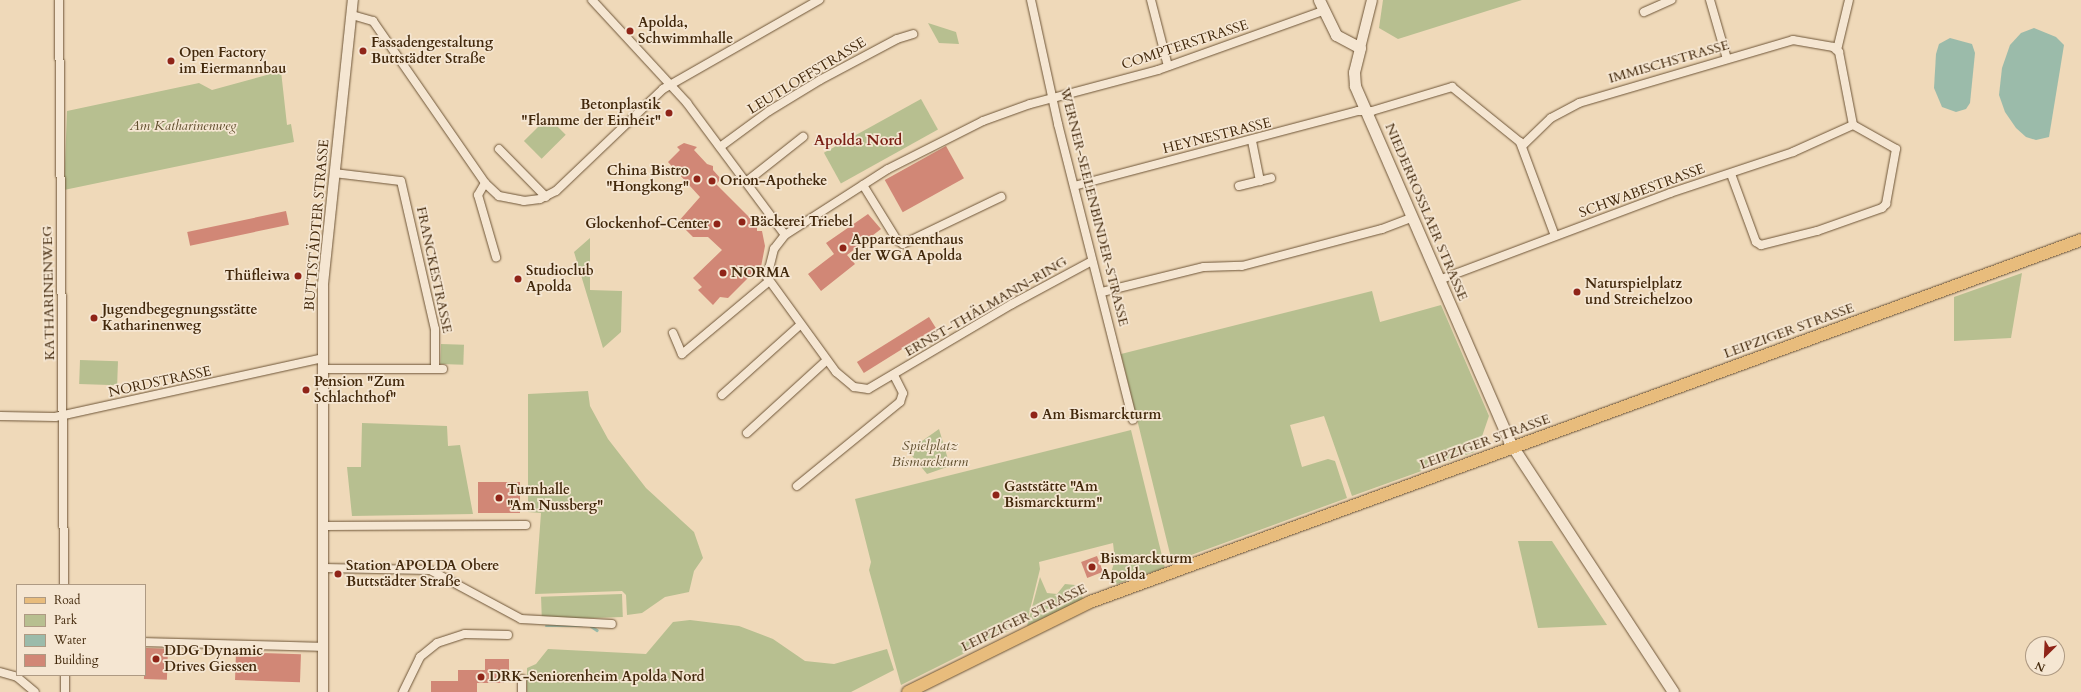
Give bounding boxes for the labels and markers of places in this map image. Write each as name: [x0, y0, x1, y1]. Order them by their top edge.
place label: Apolda, Schwimmhalle: [638, 15, 733, 48]
marker: Apolda, Schwimmhalle: [625, 26, 635, 36]
place label: Fassadengestaltung Buttstädter Straße: [371, 35, 493, 68]
place label: Open Factory im Eiermannbau: [179, 45, 286, 78]
marker: Fassadengestaltung Buttstädter Straße: [358, 46, 368, 56]
marker: Open Factory im Eiermannbau: [166, 56, 176, 66]
place label: Betonplastik "Flamme der Einheit": [521, 97, 661, 130]
marker: Betonplastik "Flamme der Einheit": [664, 108, 674, 118]
place label: China Bistro "Hongkong": [606, 163, 689, 196]
place label: Orion-Apotheke: [720, 173, 827, 189]
marker: China Bistro "Hongkong": [692, 174, 702, 184]
marker: Orion-Apotheke: [707, 176, 717, 186]
place label: Bäckerei Triebel: [750, 214, 853, 230]
place label: Glockenhof-Center: [585, 216, 709, 232]
marker: Bäckerei Triebel: [737, 217, 747, 227]
marker: Glockenhof-Center: [712, 219, 722, 229]
place label: Appartementhaus der WGA Apolda: [851, 232, 963, 264]
marker: Appartementhaus der WGA Apolda: [838, 243, 848, 253]
place label: Studioclub Apolda: [526, 263, 594, 296]
place label: NORMA: [731, 265, 790, 281]
place label: Thüfleiwa: [225, 268, 290, 284]
marker: NORMA: [718, 268, 728, 278]
marker: Thüfleiwa: [293, 271, 303, 281]
marker: Studioclub Apolda: [513, 274, 523, 284]
place label: Naturspielplatz und Streichelzoo: [1585, 276, 1693, 308]
marker: Naturspielplatz und Streichelzoo: [1572, 287, 1582, 297]
place label: Jugendbegegnungsstätte Katharinenweg: [102, 302, 257, 334]
marker: Jugendbegegnungsstätte Katharinenweg: [89, 313, 99, 323]
place label: Pension "Zum Schlachthof": [314, 374, 405, 406]
marker: Pension "Zum Schlachthof": [301, 385, 311, 395]
place label: Am Bismarckturm: [1042, 407, 1161, 423]
marker: Am Bismarckturm: [1029, 410, 1039, 420]
place label: Gaststätte "Am Bismarckturm": [1004, 479, 1102, 512]
place label: Turnhalle "Am Nussberg": [507, 482, 603, 514]
marker: Gaststätte "Am Bismarckturm": [991, 490, 1001, 500]
marker: Turnhalle "Am Nussberg": [494, 493, 504, 503]
place label: Bismarckturm Apolda: [1100, 551, 1192, 584]
place label: Station APOLDA Obere Buttstädter Straße: [346, 558, 499, 590]
marker: Bismarckturm Apolda: [1087, 562, 1097, 572]
marker: Station APOLDA Obere Buttstädter Straße: [333, 569, 343, 579]
place label: DDG Dynamic Drives Giessen: [164, 643, 263, 676]
marker: DDG Dynamic Drives Giessen: [151, 654, 161, 664]
place label: DRK-Seniorenheim Apolda Nord: [489, 669, 704, 685]
marker: DRK-Seniorenheim Apolda Nord: [476, 672, 486, 682]

